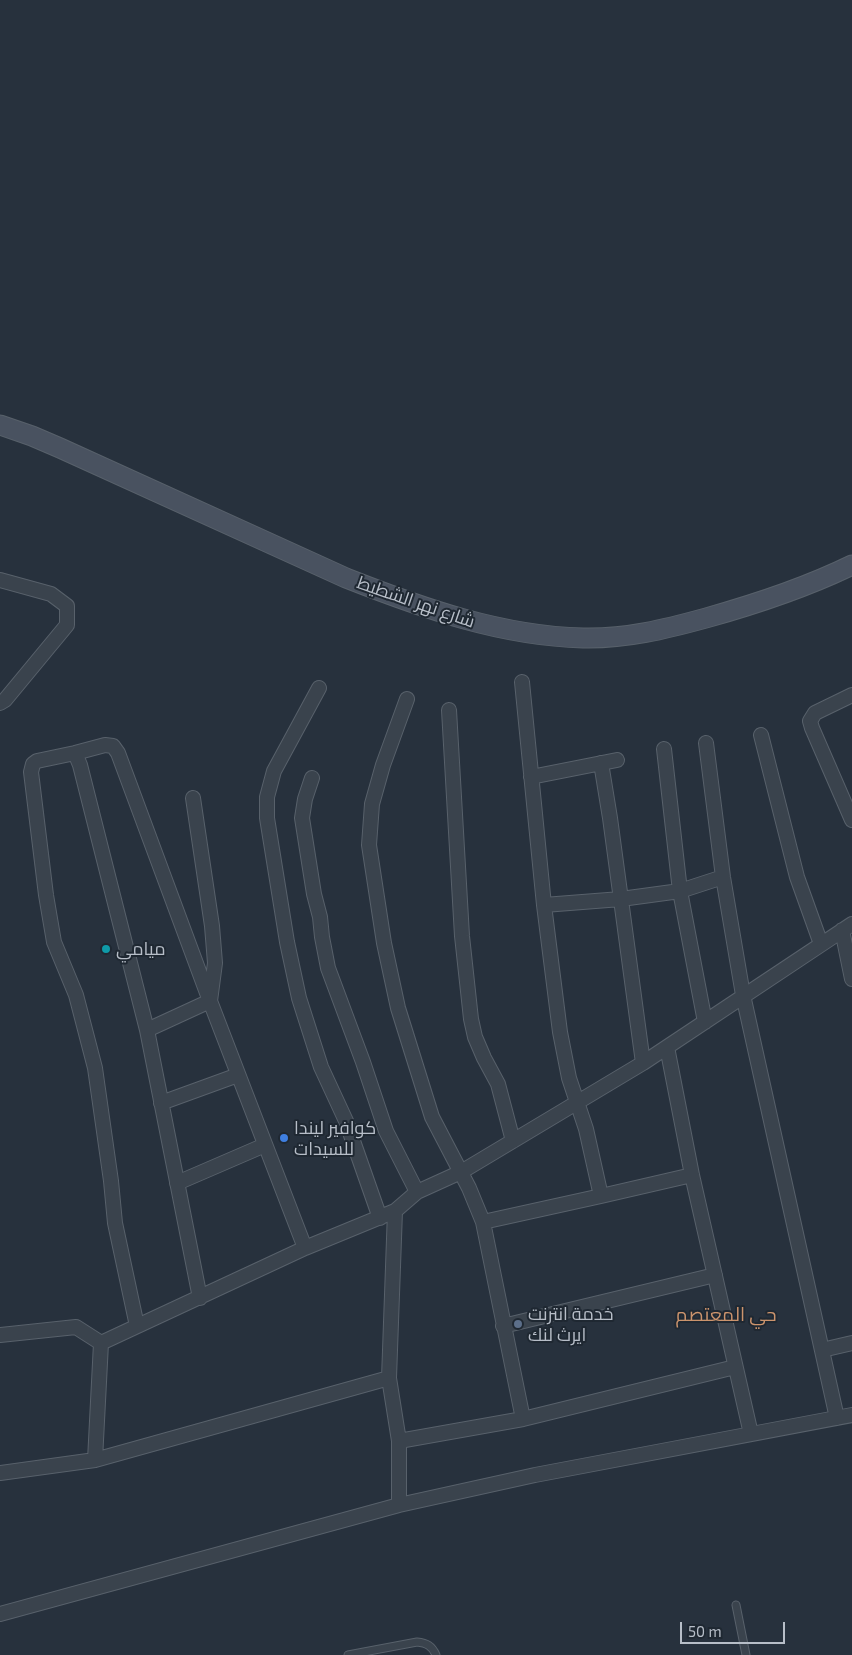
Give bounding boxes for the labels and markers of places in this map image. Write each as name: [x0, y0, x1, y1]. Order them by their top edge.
place label: ميامي: [116, 938, 166, 960]
marker: ميامي: [100, 943, 112, 955]
place label: كوافير ليندا للسيدات: [294, 1117, 376, 1160]
marker: كوافير ليندا للسيدات: [278, 1132, 290, 1144]
place label: خدمة انترنت ايرث لنك: [528, 1303, 613, 1346]
marker: خدمة انترنت ايرث لنك: [512, 1318, 524, 1330]

